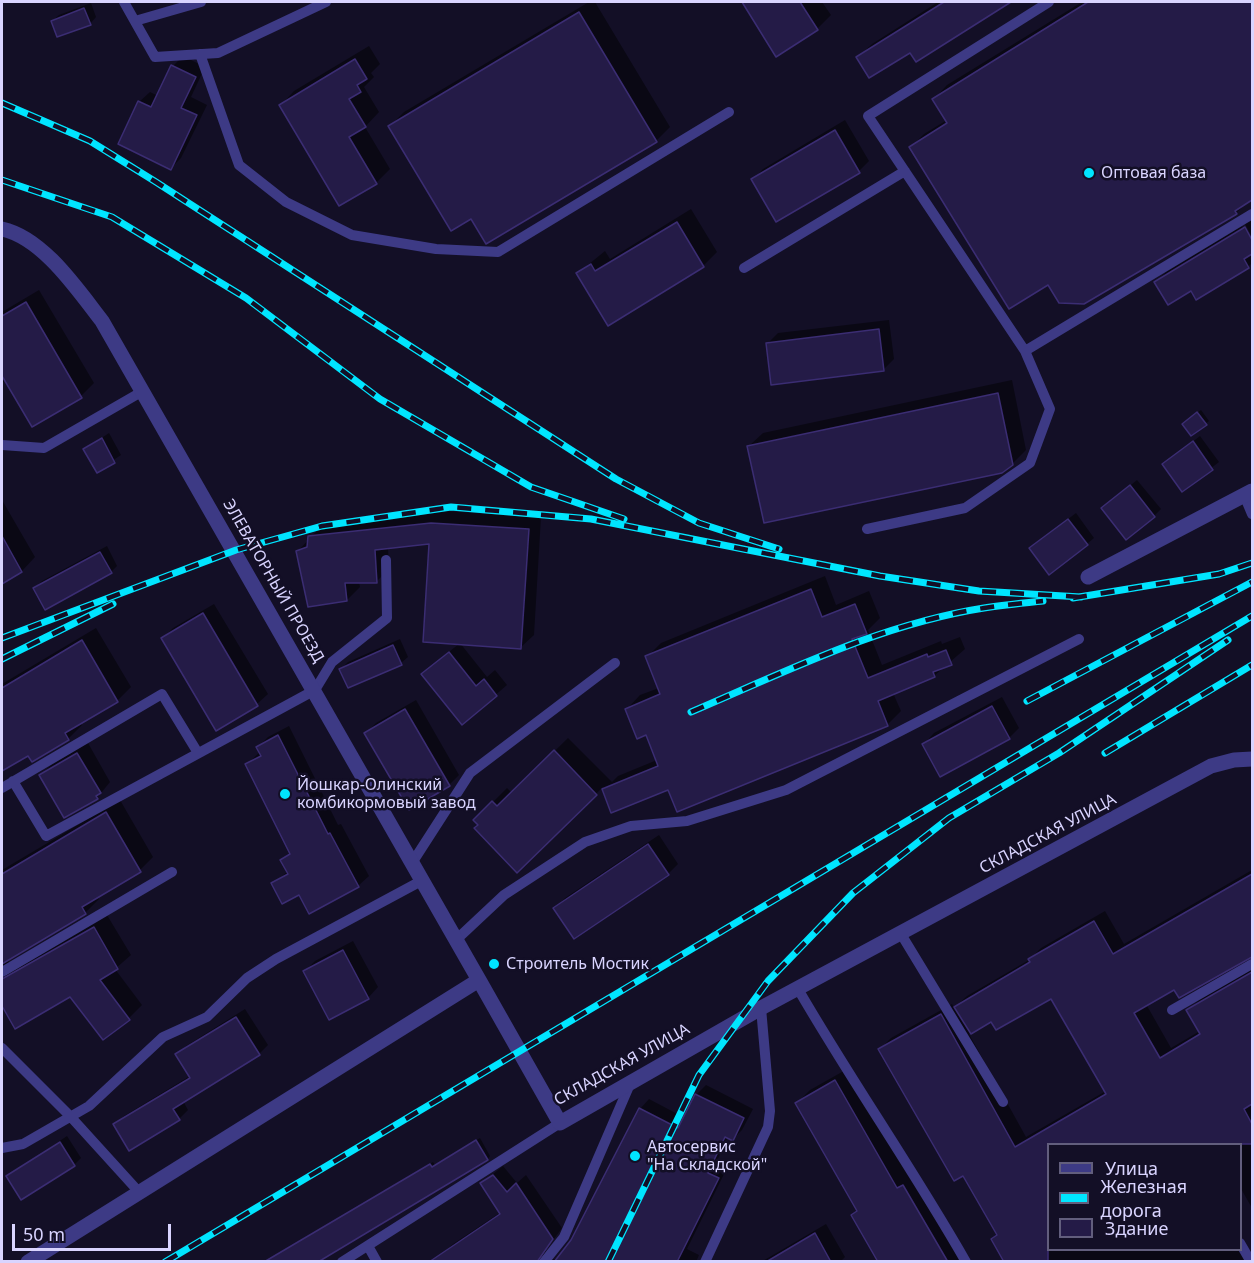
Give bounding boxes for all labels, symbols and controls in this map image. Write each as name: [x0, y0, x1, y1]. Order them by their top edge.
place label: Оптовая база: [1101, 163, 1206, 183]
marker: Оптовая база: [1082, 166, 1096, 180]
street label: ЭЛЕВАТОРНЫЙ ПРОЕЗД: [218, 496, 328, 666]
place label: Йошкар-Олинский комбикормовый завод: [297, 775, 476, 813]
marker: Йошкар-Олинский комбикормовый завод: [278, 787, 292, 801]
street label: СКЛАДСКАЯ УЛИЦА: [976, 790, 1120, 878]
place label: Строитель Мостик: [506, 954, 649, 974]
marker: Строитель Мостик: [487, 957, 501, 971]
street label: СКЛАДСКАЯ УЛИЦА: [551, 1020, 693, 1110]
place label: Автосервис "На Складской": [647, 1137, 767, 1175]
legend: [1047, 1143, 1242, 1251]
marker: Автосервис "На Складской": [628, 1149, 642, 1163]
text: Улица: [1105, 1156, 1158, 1180]
text: Железная дорога: [1101, 1174, 1187, 1222]
scale bar: [15, 1212, 174, 1250]
text: Здание: [1105, 1216, 1168, 1240]
text: 50 m: [23, 1222, 65, 1246]

